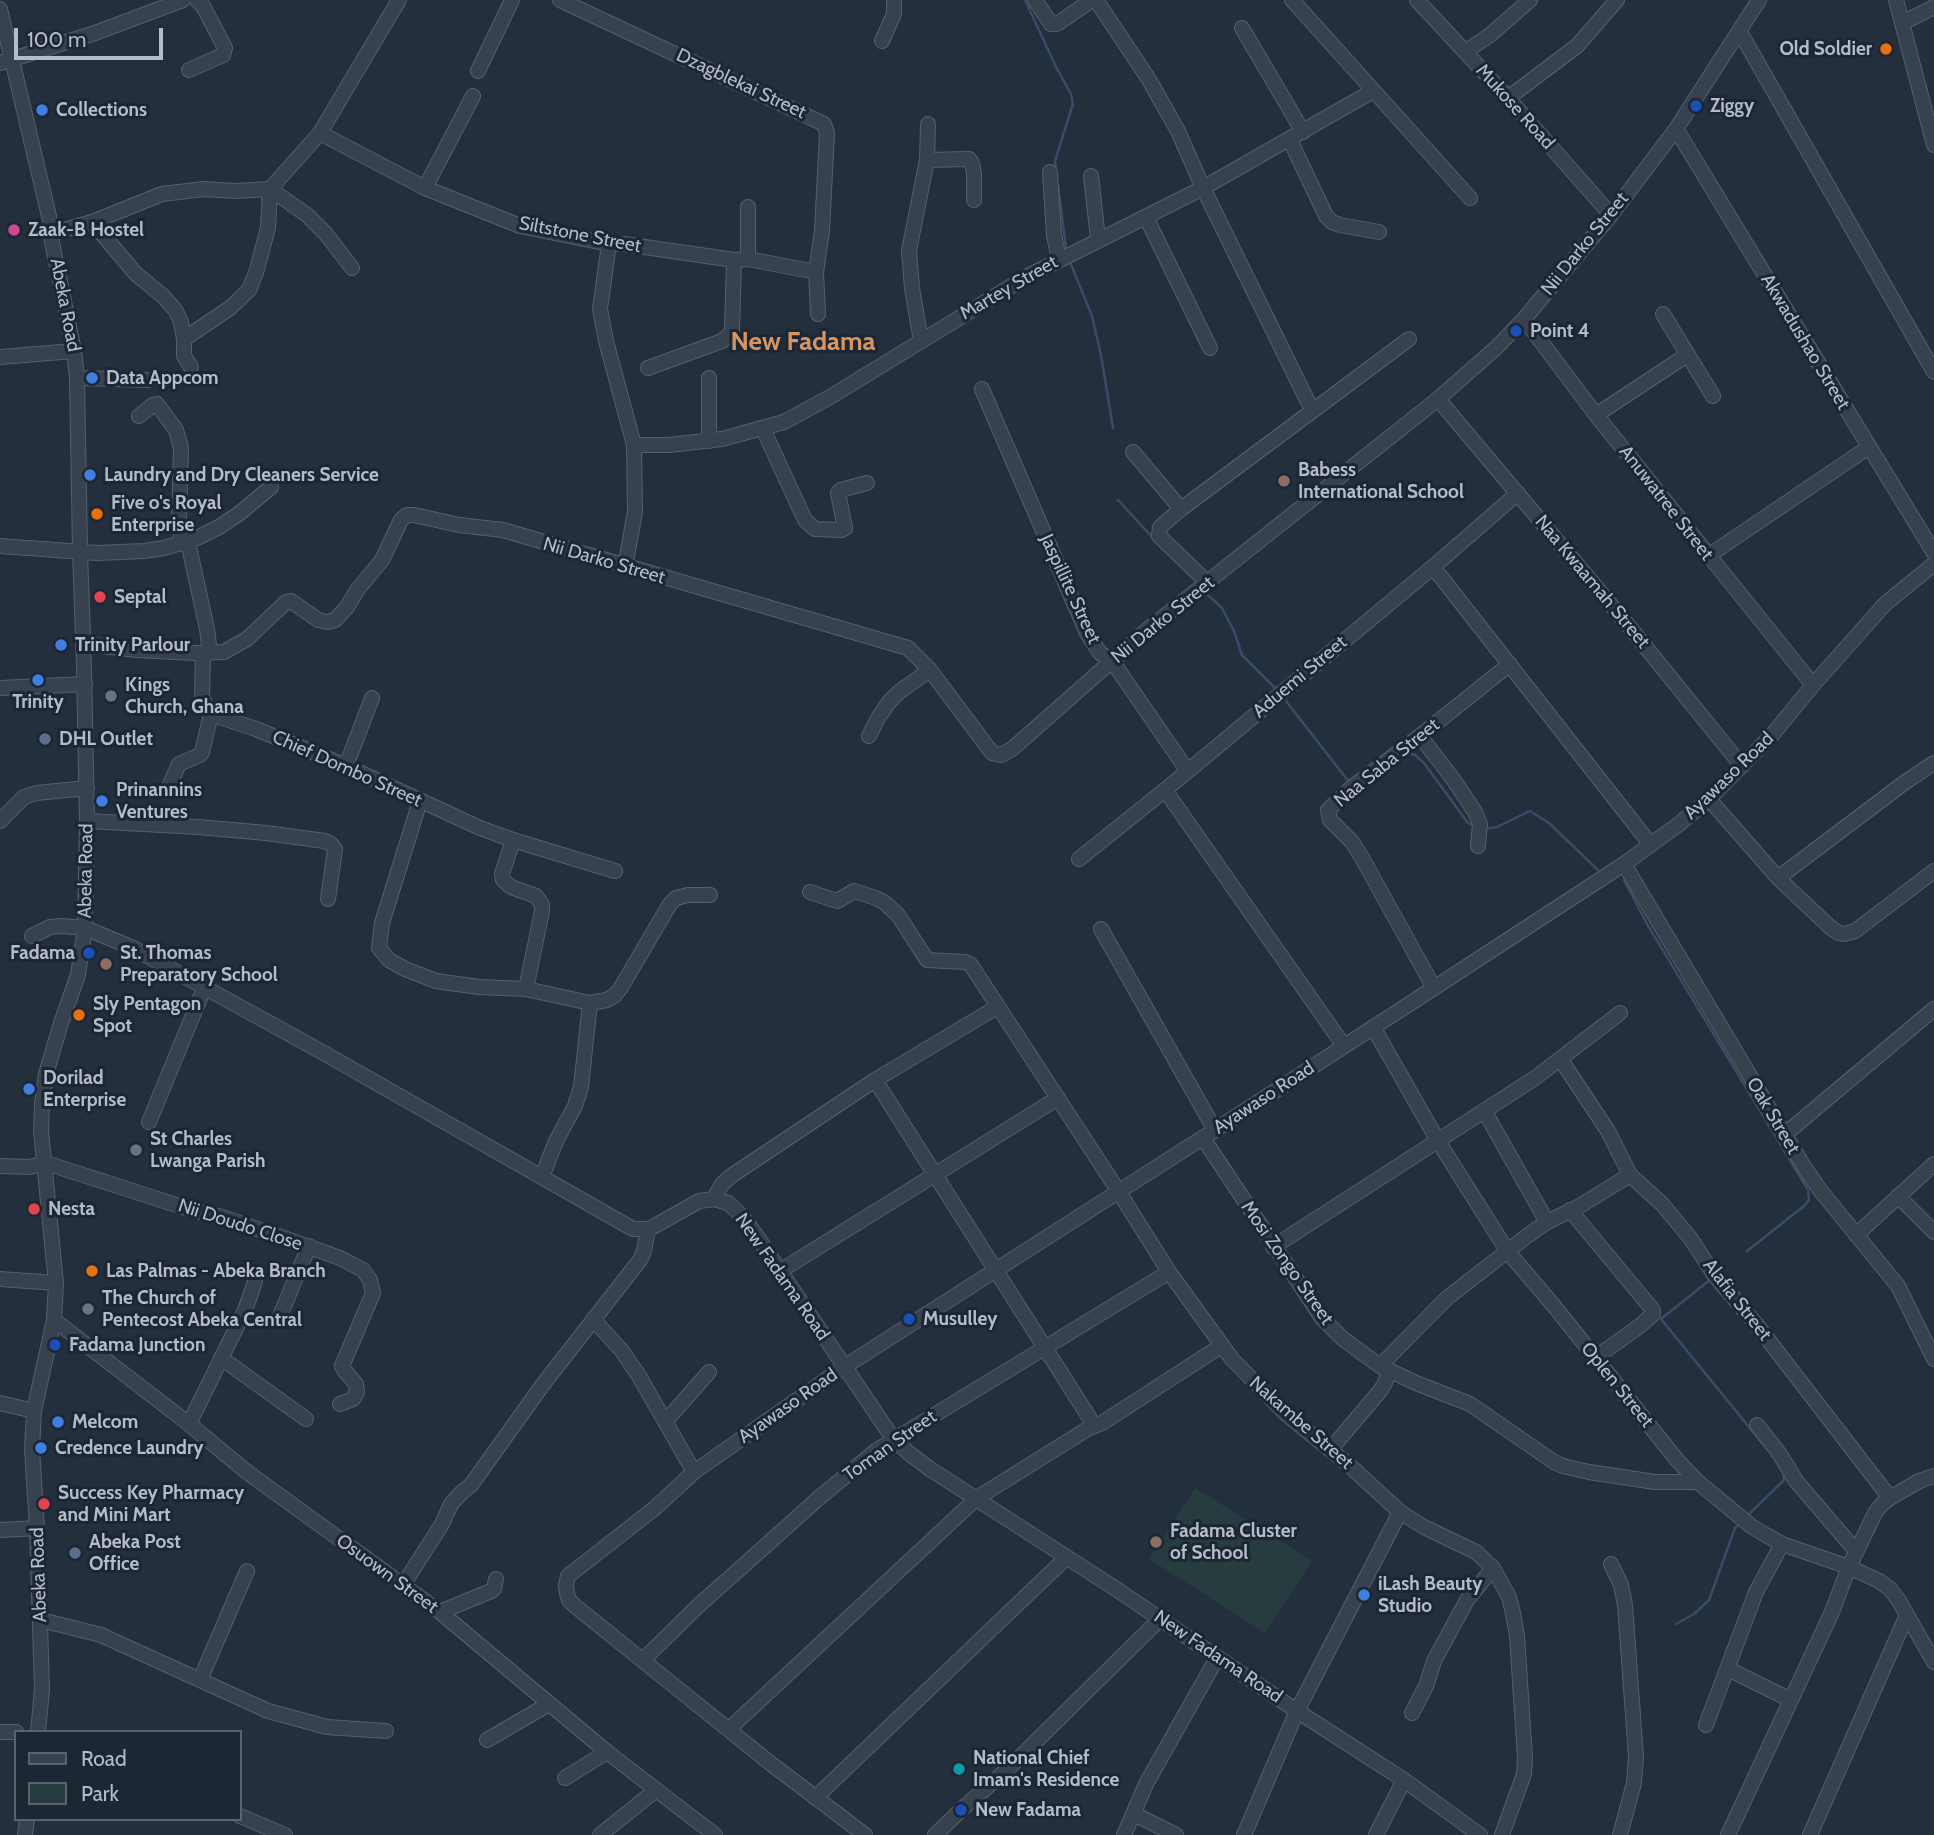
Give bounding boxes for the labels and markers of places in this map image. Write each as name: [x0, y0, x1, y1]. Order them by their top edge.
place label: Old Soldier: [1779, 38, 1872, 60]
marker: Old Soldier: [1878, 41, 1894, 57]
place label: Ziggy: [1710, 95, 1754, 117]
marker: Ziggy: [1688, 98, 1704, 114]
place label: Collections: [56, 99, 147, 121]
marker: Collections: [34, 102, 50, 118]
place label: Zaak-B Hostel: [28, 219, 144, 241]
marker: Zaak-B Hostel: [6, 222, 22, 238]
place label: Point 4: [1530, 320, 1589, 342]
marker: Point 4: [1508, 323, 1524, 339]
place label: Data Appcom: [106, 367, 219, 389]
marker: Data Appcom: [84, 370, 100, 386]
place label: Babess International School: [1298, 459, 1464, 503]
place label: Laundry and Dry Cleaners Service: [104, 464, 379, 486]
marker: Laundry and Dry Cleaners Service: [82, 467, 98, 483]
marker: Babess International School: [1276, 473, 1292, 489]
place label: Five o's Royal Enterprise: [111, 492, 221, 536]
marker: Five o's Royal Enterprise: [89, 506, 105, 522]
place label: Septal: [114, 586, 167, 608]
marker: Septal: [92, 589, 108, 605]
place label: Trinity Parlour: [75, 634, 190, 656]
marker: Trinity Parlour: [53, 637, 69, 653]
marker: Trinity: [30, 672, 46, 688]
place label: Kings Church, Ghana: [125, 674, 244, 718]
marker: Kings Church, Ghana: [103, 688, 119, 704]
place label: Trinity: [12, 691, 64, 713]
place label: DHL Outlet: [59, 728, 153, 750]
marker: DHL Outlet: [37, 731, 53, 747]
place label: Prinannins Ventures: [116, 779, 202, 823]
marker: Prinannins Ventures: [94, 793, 110, 809]
place label: Fadama: [10, 942, 75, 964]
place label: St. Thomas Preparatory School: [120, 942, 278, 986]
marker: Fadama: [81, 945, 97, 961]
marker: St. Thomas Preparatory School: [98, 956, 114, 972]
place label: Sly Pentagon Spot: [93, 993, 201, 1037]
marker: Sly Pentagon Spot: [71, 1007, 87, 1023]
place label: Dorilad Enterprise: [43, 1067, 126, 1111]
marker: Dorilad Enterprise: [21, 1081, 37, 1097]
place label: St Charles Lwanga Parish: [150, 1128, 266, 1172]
marker: St Charles Lwanga Parish: [128, 1142, 144, 1158]
place label: Nesta: [48, 1198, 95, 1220]
marker: Nesta: [26, 1201, 42, 1217]
place label: Las Palmas - Abeka Branch: [106, 1260, 326, 1282]
marker: Las Palmas - Abeka Branch: [84, 1263, 100, 1279]
place label: The Church of Pentecost Abeka Central: [102, 1287, 302, 1331]
marker: The Church of Pentecost Abeka Central: [80, 1301, 96, 1317]
place label: Musulley: [923, 1308, 997, 1330]
marker: Musulley: [901, 1311, 917, 1327]
place label: Fadama Junction: [69, 1334, 205, 1356]
marker: Fadama Junction: [47, 1337, 63, 1353]
place label: Melcom: [72, 1411, 138, 1433]
marker: Melcom: [50, 1414, 66, 1430]
place label: Credence Laundry: [55, 1437, 203, 1459]
marker: Credence Laundry: [33, 1440, 49, 1456]
place label: Success Key Pharmacy and Mini Mart: [58, 1482, 244, 1526]
marker: Success Key Pharmacy and Mini Mart: [36, 1496, 52, 1512]
place label: Fadama Cluster of School: [1170, 1520, 1297, 1564]
place label: Abeka Post Office: [89, 1531, 181, 1575]
marker: Fadama Cluster of School: [1148, 1534, 1164, 1550]
marker: Abeka Post Office: [67, 1545, 83, 1561]
place label: iLash Beauty Studio: [1378, 1573, 1482, 1617]
marker: iLash Beauty Studio: [1356, 1587, 1372, 1603]
place label: National Chief Imam's Residence: [973, 1747, 1119, 1791]
marker: National Chief Imam's Residence: [951, 1761, 967, 1777]
place label: New Fadama: [975, 1799, 1081, 1821]
marker: New Fadama: [953, 1802, 969, 1818]

